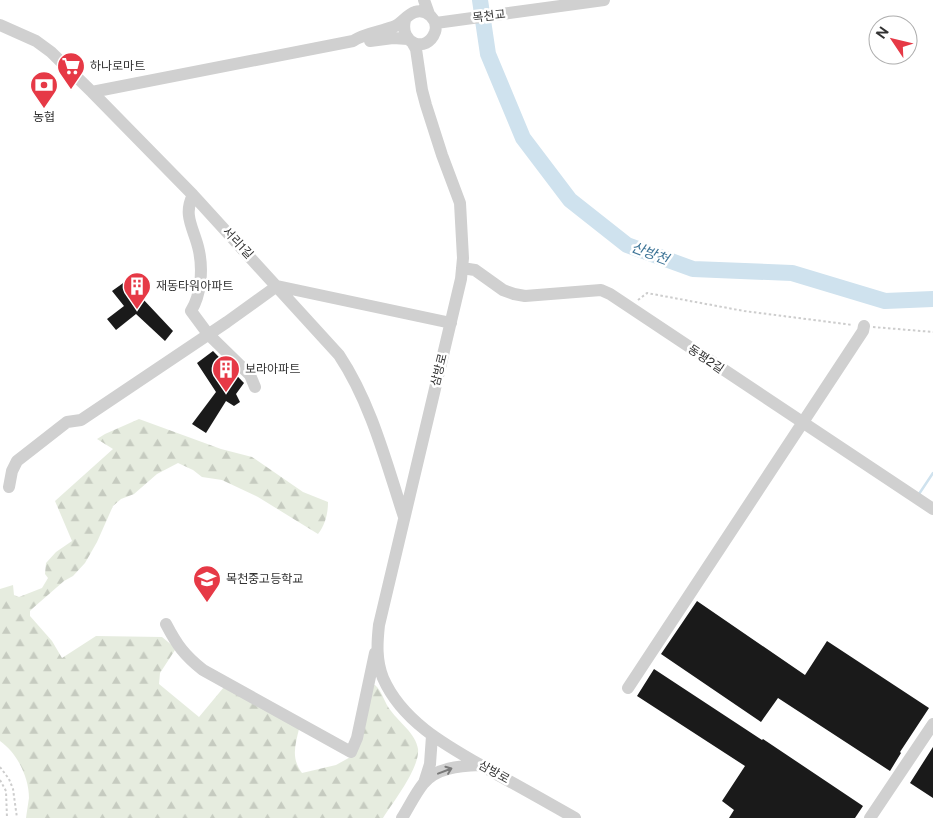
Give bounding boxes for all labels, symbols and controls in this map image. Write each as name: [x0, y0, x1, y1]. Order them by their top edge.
street label: 목천교: [472, 7, 506, 25]
north arrow: [868, 15, 918, 65]
text: N: [873, 23, 892, 42]
supermarket icon: 하나로마트: [56, 51, 86, 90]
place label: 하나로마트: [90, 59, 145, 73]
bank icon: 농협: [29, 70, 59, 109]
place label: 농협: [33, 110, 55, 124]
street label: 서리1길: [220, 224, 256, 262]
water label: 산방천: [629, 239, 672, 268]
building icon: 재동타워아파트: [122, 271, 152, 310]
place label: 재동타워아파트: [156, 279, 233, 293]
street label: 동평2길: [685, 342, 727, 376]
street label: 삼방로: [428, 352, 450, 388]
building icon: 보라아파트: [211, 354, 241, 393]
place label: 보라아파트: [245, 362, 300, 376]
school or university icon: 목천중고등학교: [192, 564, 222, 603]
place label: 목천중고등학교: [226, 572, 303, 586]
street label: 삼방로: [476, 758, 512, 786]
one-way arrow: [437, 766, 452, 775]

